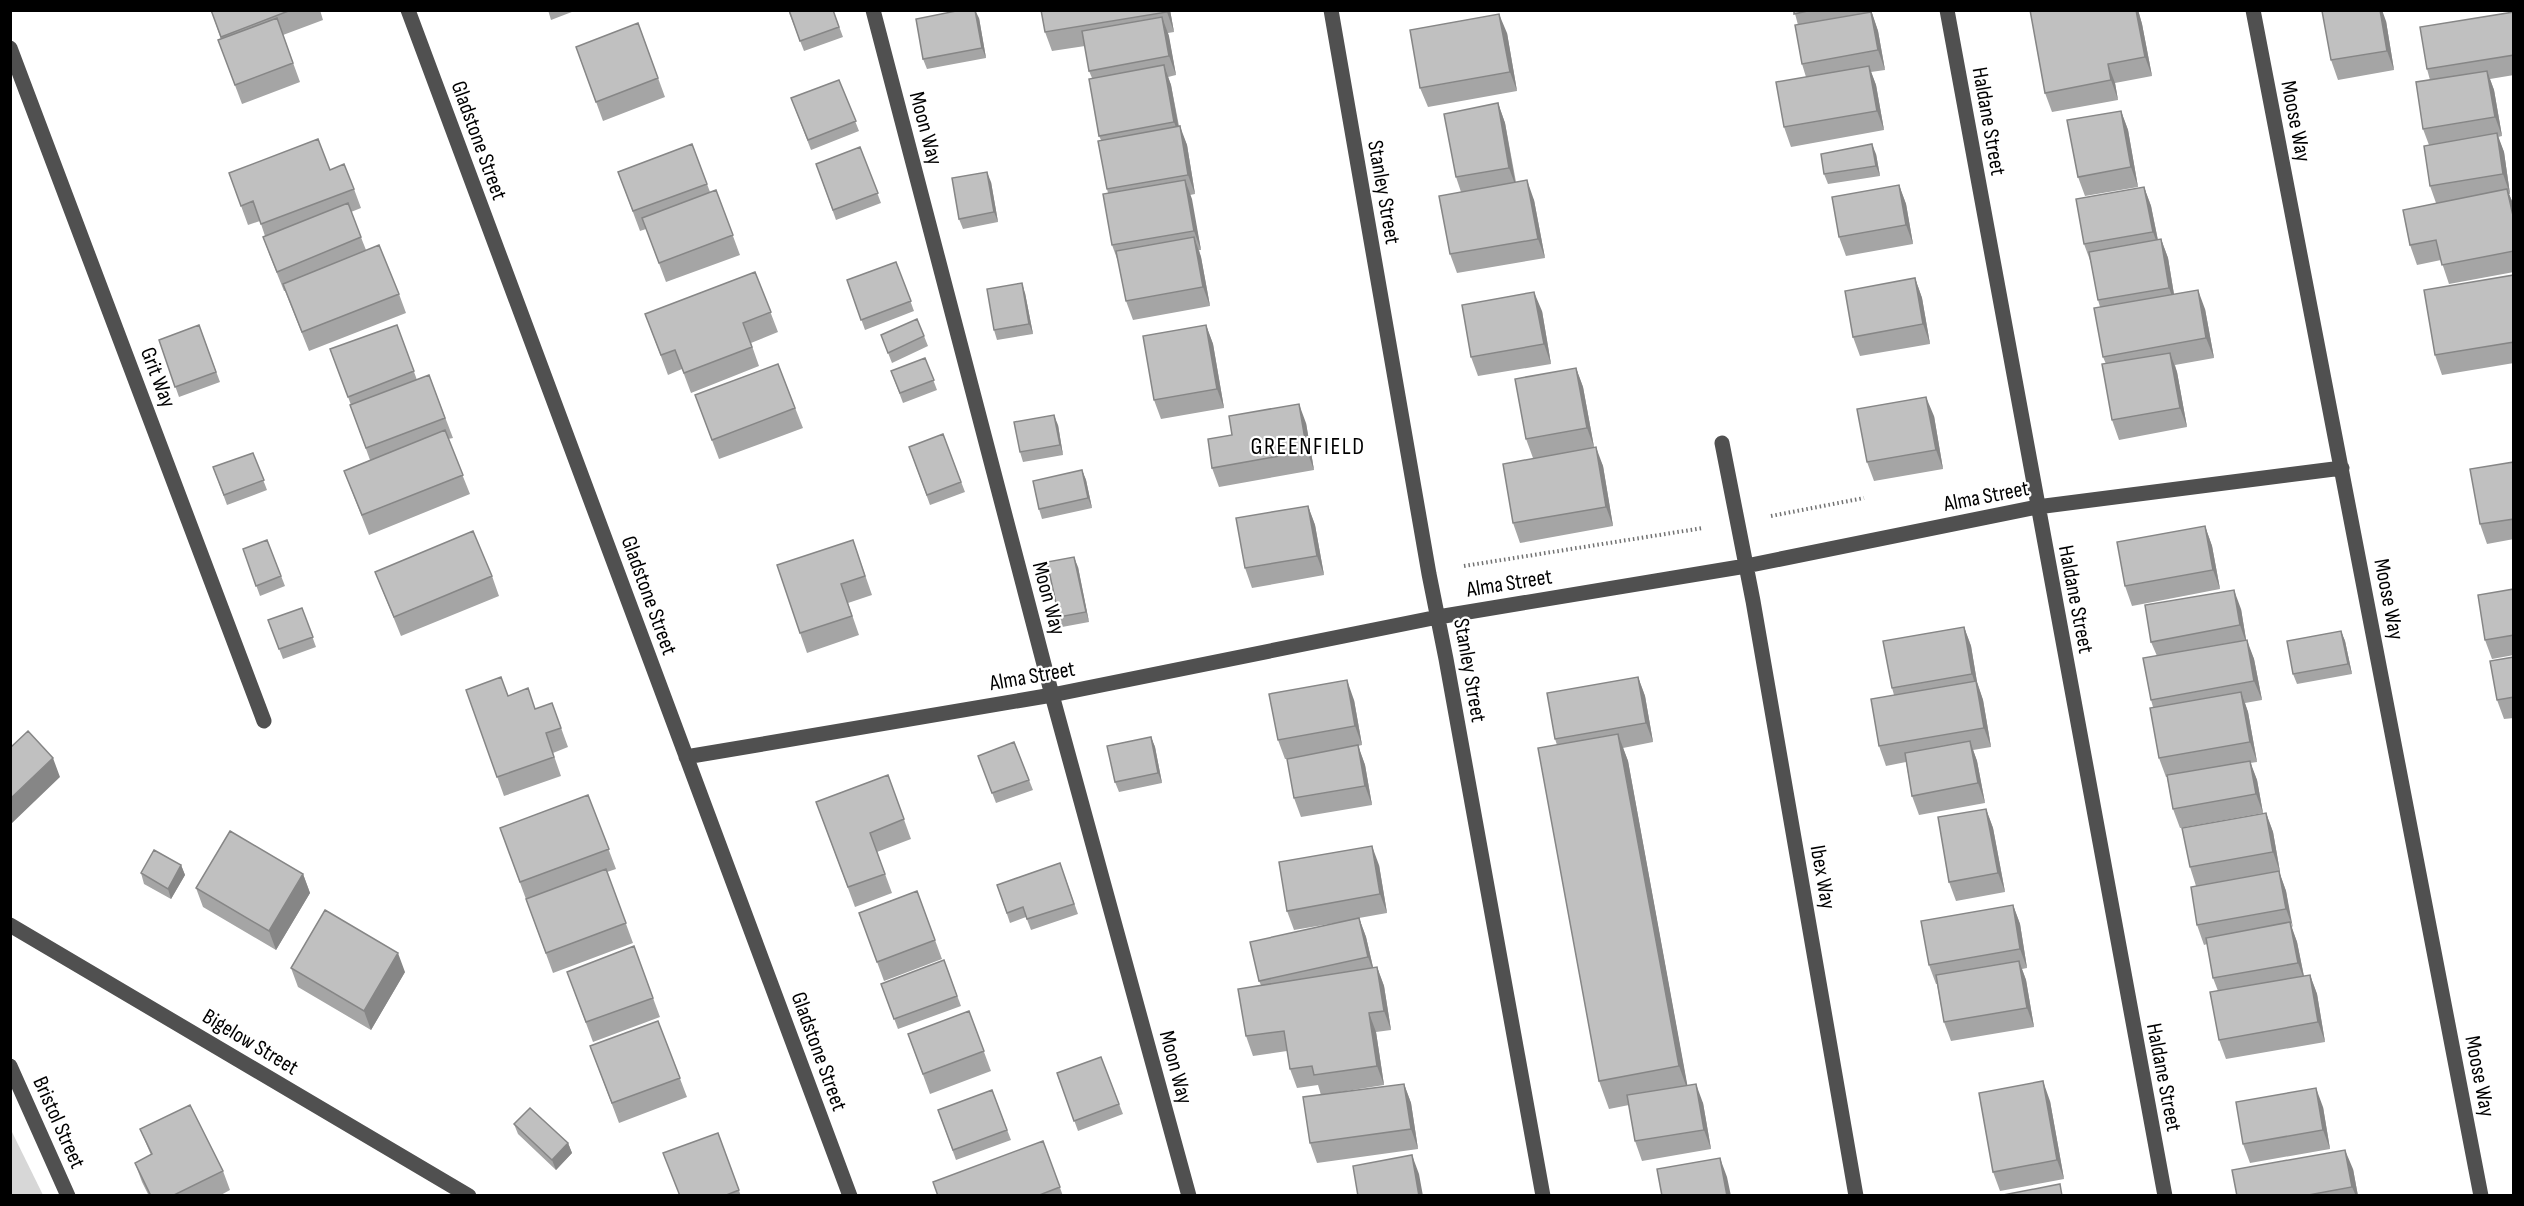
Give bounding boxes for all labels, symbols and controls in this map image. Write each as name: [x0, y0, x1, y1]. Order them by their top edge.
street label: Haldane Street: [1966, 65, 2011, 178]
street label: Gladstone Street: [445, 77, 513, 204]
street label: Moose Way: [2274, 78, 2317, 165]
street label: Moon Way: [903, 89, 948, 168]
street label: Stanley Street: [1361, 138, 1406, 247]
street label: Grit Way: [134, 344, 182, 412]
district label: GREENFIELD: [1250, 432, 1366, 461]
street label: Alma Street: [1940, 475, 2032, 518]
street label: Gladstone Street: [615, 532, 683, 659]
street label: Haldane Street: [2052, 543, 2099, 656]
street label: Moose Way: [2367, 556, 2410, 643]
street label: Moon Way: [1026, 559, 1071, 638]
street label: Alma Street: [1464, 563, 1554, 604]
street label: Stanley Street: [1447, 616, 1492, 725]
street label: Alma Street: [986, 656, 1077, 697]
street label: Ibex Way: [1804, 843, 1842, 912]
street label: Gladstone Street: [785, 988, 853, 1115]
street label: Bigelow Street: [197, 1003, 303, 1082]
street label: Haldane Street: [2140, 1021, 2187, 1134]
street label: Moon Way: [1153, 1028, 1198, 1107]
street label: Moose Way: [2458, 1033, 2501, 1120]
street label: Bristol Street: [26, 1072, 91, 1173]

